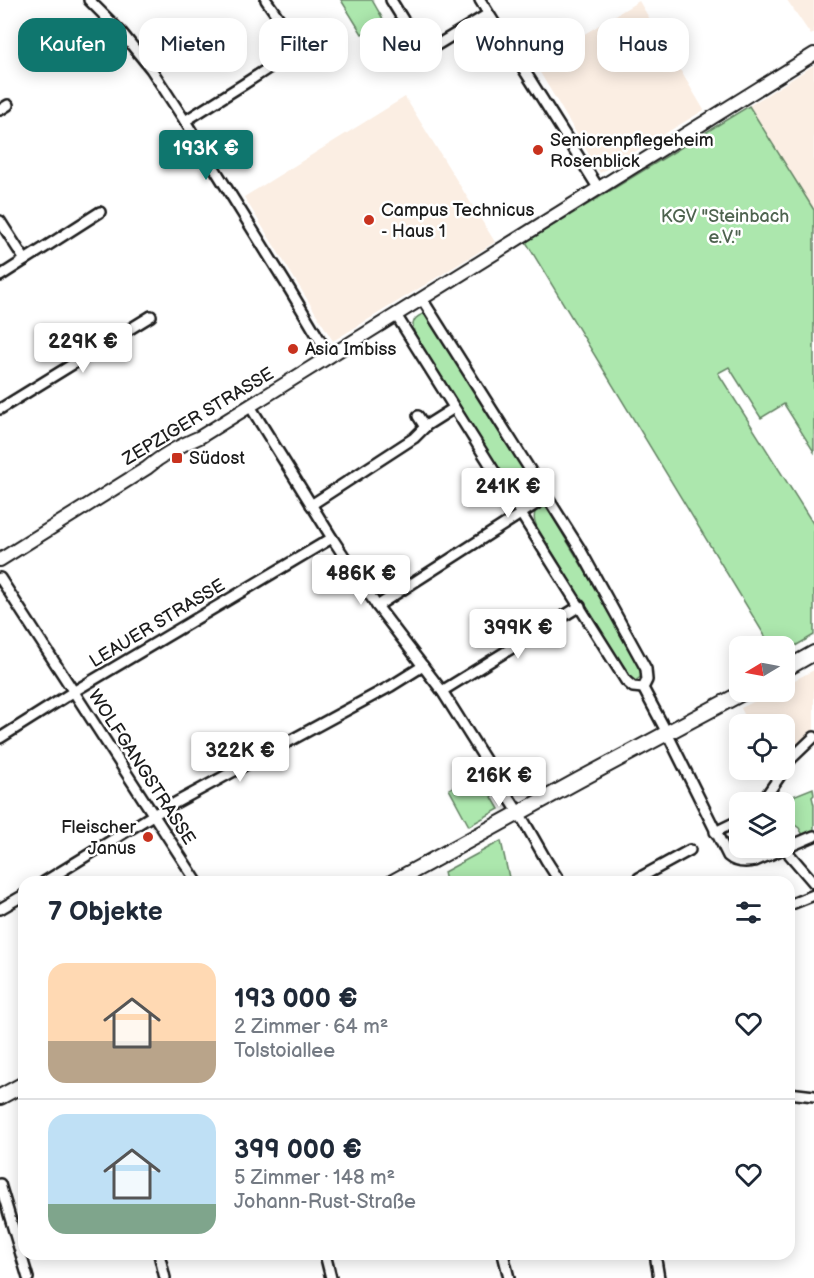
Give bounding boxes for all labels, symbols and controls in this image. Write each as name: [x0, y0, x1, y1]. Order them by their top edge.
chip: Kaufen: [18, 18, 127, 72]
chip: Mieten: [139, 18, 247, 72]
chip: Filter: [259, 18, 348, 72]
chip: Neu: [360, 18, 442, 72]
chip: Wohnung: [454, 18, 585, 72]
chip: Haus: [597, 18, 689, 72]
pin: 193K €: [157, 130, 255, 181]
place label: Seniorenpflegeheim Rosenblick: [550, 130, 714, 172]
text: 193K €: [173, 137, 239, 161]
marker: Seniorenpflegeheim Rosenblick: [531, 143, 545, 157]
place label: Campus Technicus - Haus 1: [381, 200, 534, 242]
park label: KGV "Steinbach e.V.": [661, 206, 789, 248]
marker: Campus Technicus - Haus 1: [362, 213, 376, 227]
pin: 229K €: [34, 323, 132, 374]
text: 229K €: [48, 330, 118, 354]
place label: Asia Imbiss: [305, 339, 396, 360]
marker: Asia Imbiss: [286, 342, 300, 356]
street label: ZEPZIGER STRASSE: [118, 363, 278, 470]
place label: Südost: [189, 448, 245, 469]
marker: Südost: [170, 451, 184, 465]
pin: 241K €: [459, 468, 557, 519]
text: 241K €: [475, 475, 541, 499]
pin: 486K €: [312, 555, 410, 606]
text: 486K €: [326, 562, 396, 586]
street label: LEAUER STRASSE: [86, 575, 229, 672]
pin: 399K €: [469, 609, 567, 660]
text: 399K €: [483, 616, 553, 640]
north arrow: [729, 636, 795, 702]
map controls: [729, 636, 795, 858]
street label: WOLFGANGSTRASSE: [84, 686, 200, 849]
button: locate: [729, 714, 795, 780]
pin: 322K €: [191, 732, 289, 783]
text: 322K €: [205, 739, 275, 763]
pin: 216K €: [450, 757, 548, 808]
text: 216K €: [466, 764, 532, 788]
button: layers: [729, 792, 795, 858]
place label: Fleischer Janus: [61, 817, 136, 859]
marker: Fleischer Janus: [141, 830, 155, 844]
icon: filters: [732, 896, 765, 929]
text: 7 Objekte: [48, 897, 163, 928]
text: 193 000 €: [234, 984, 358, 1015]
icon: home: [96, 987, 168, 1059]
icon: heart: [732, 1007, 765, 1040]
text: 2 Zimmer · 64 m²: [234, 1015, 388, 1039]
text: Tolstoiallee: [234, 1039, 335, 1063]
text: 399 000 €: [234, 1135, 362, 1166]
icon: home: [96, 1138, 168, 1210]
icon: heart: [732, 1158, 765, 1191]
text: 5 Zimmer · 148 m²: [234, 1166, 395, 1190]
text: Johann-Rust-Straße: [234, 1190, 416, 1214]

